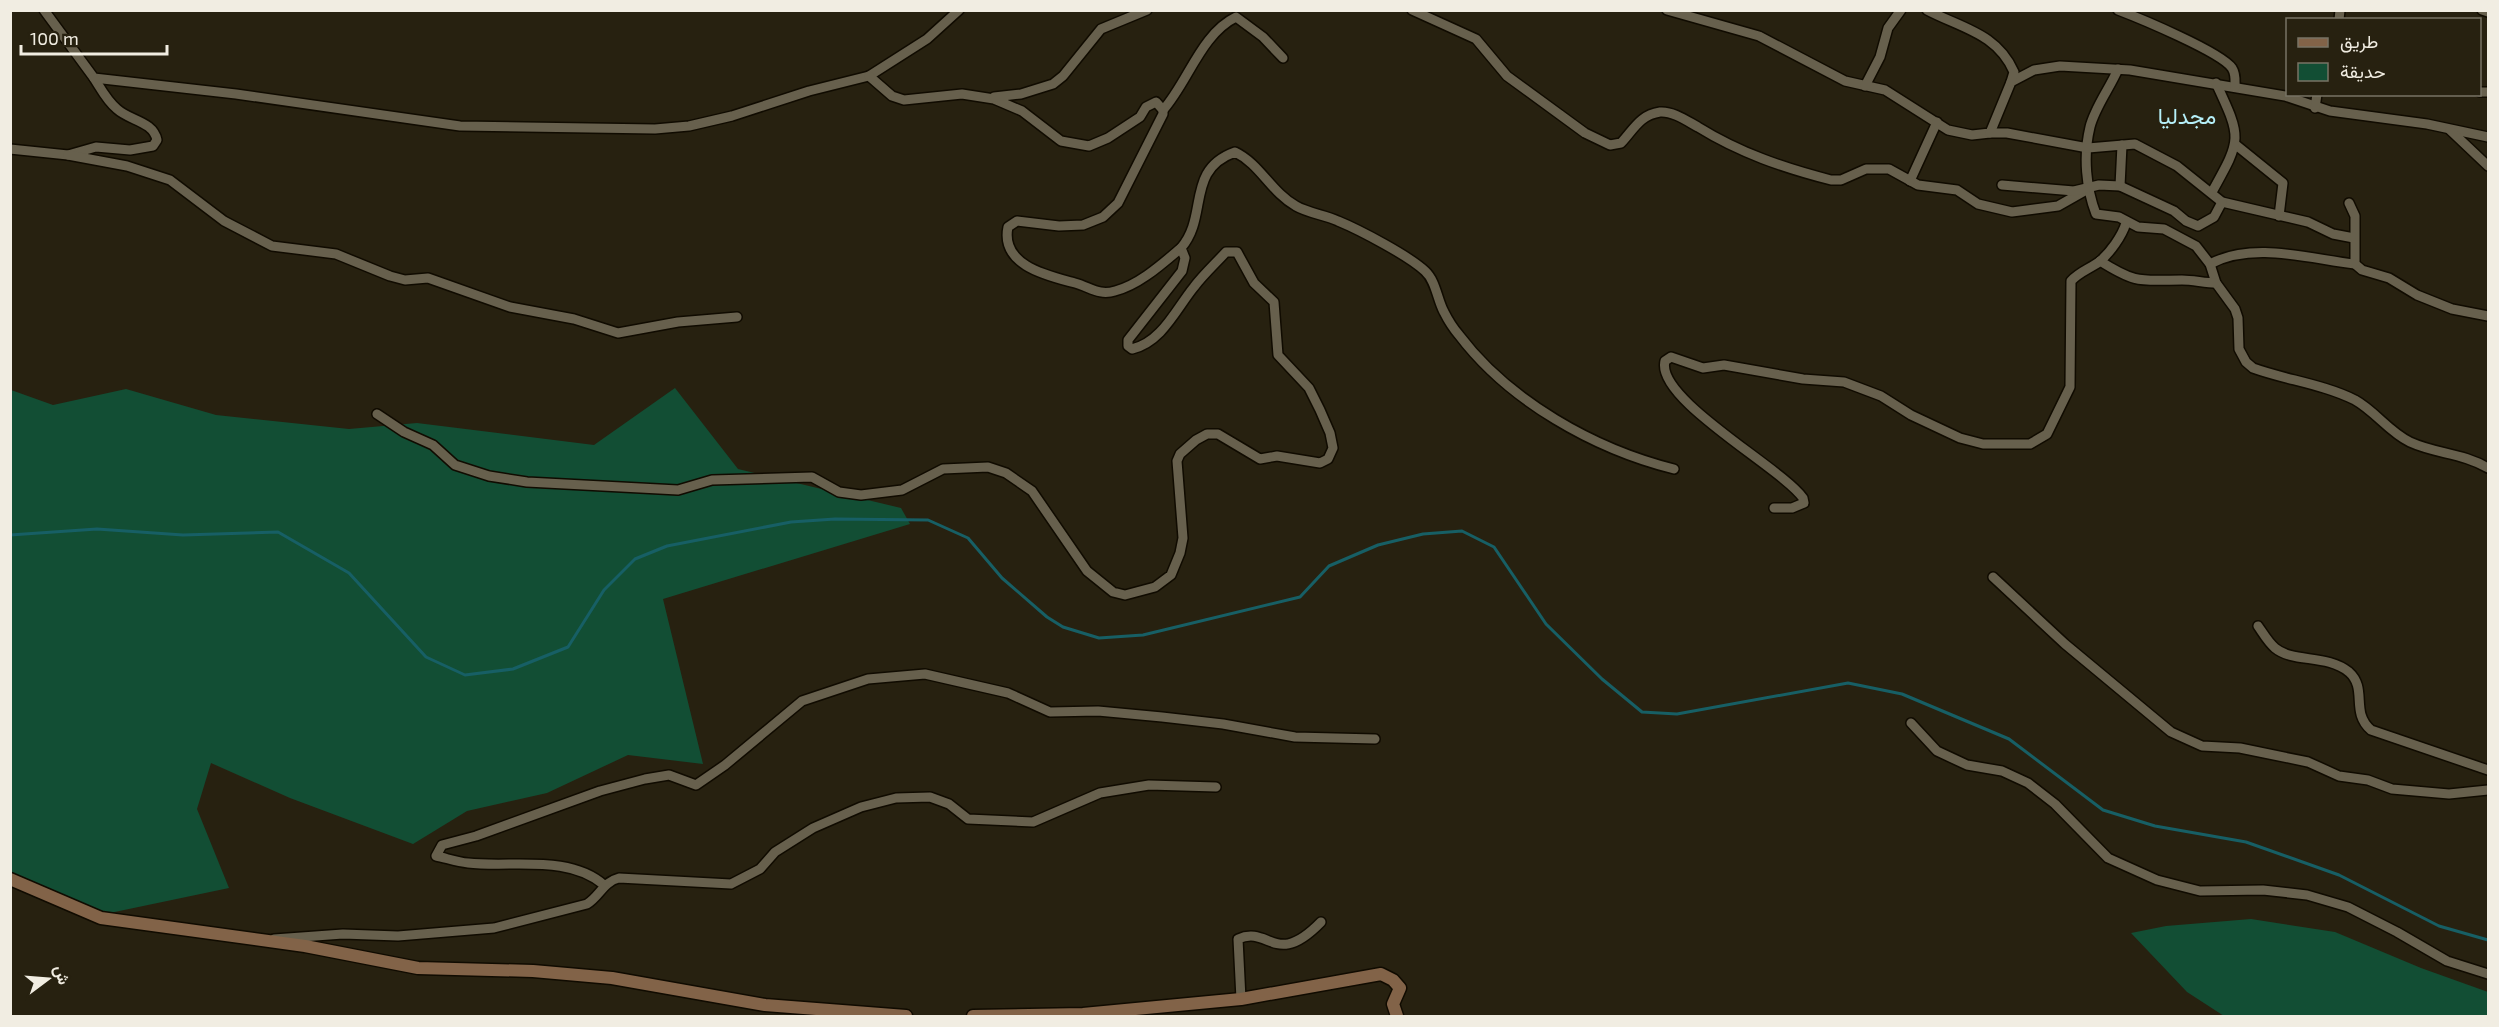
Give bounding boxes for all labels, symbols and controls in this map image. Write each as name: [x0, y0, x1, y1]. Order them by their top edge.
scale bar: [21, 18, 166, 56]
legend: [2286, 18, 2481, 96]
text: 100 m: [30, 27, 79, 49]
text: طريق: [2340, 30, 2378, 53]
text: حديقة: [2340, 60, 2386, 82]
district label: مجدليا: [2158, 102, 2216, 129]
north arrow: [18, 949, 78, 1009]
text: ش: [50, 963, 75, 987]

